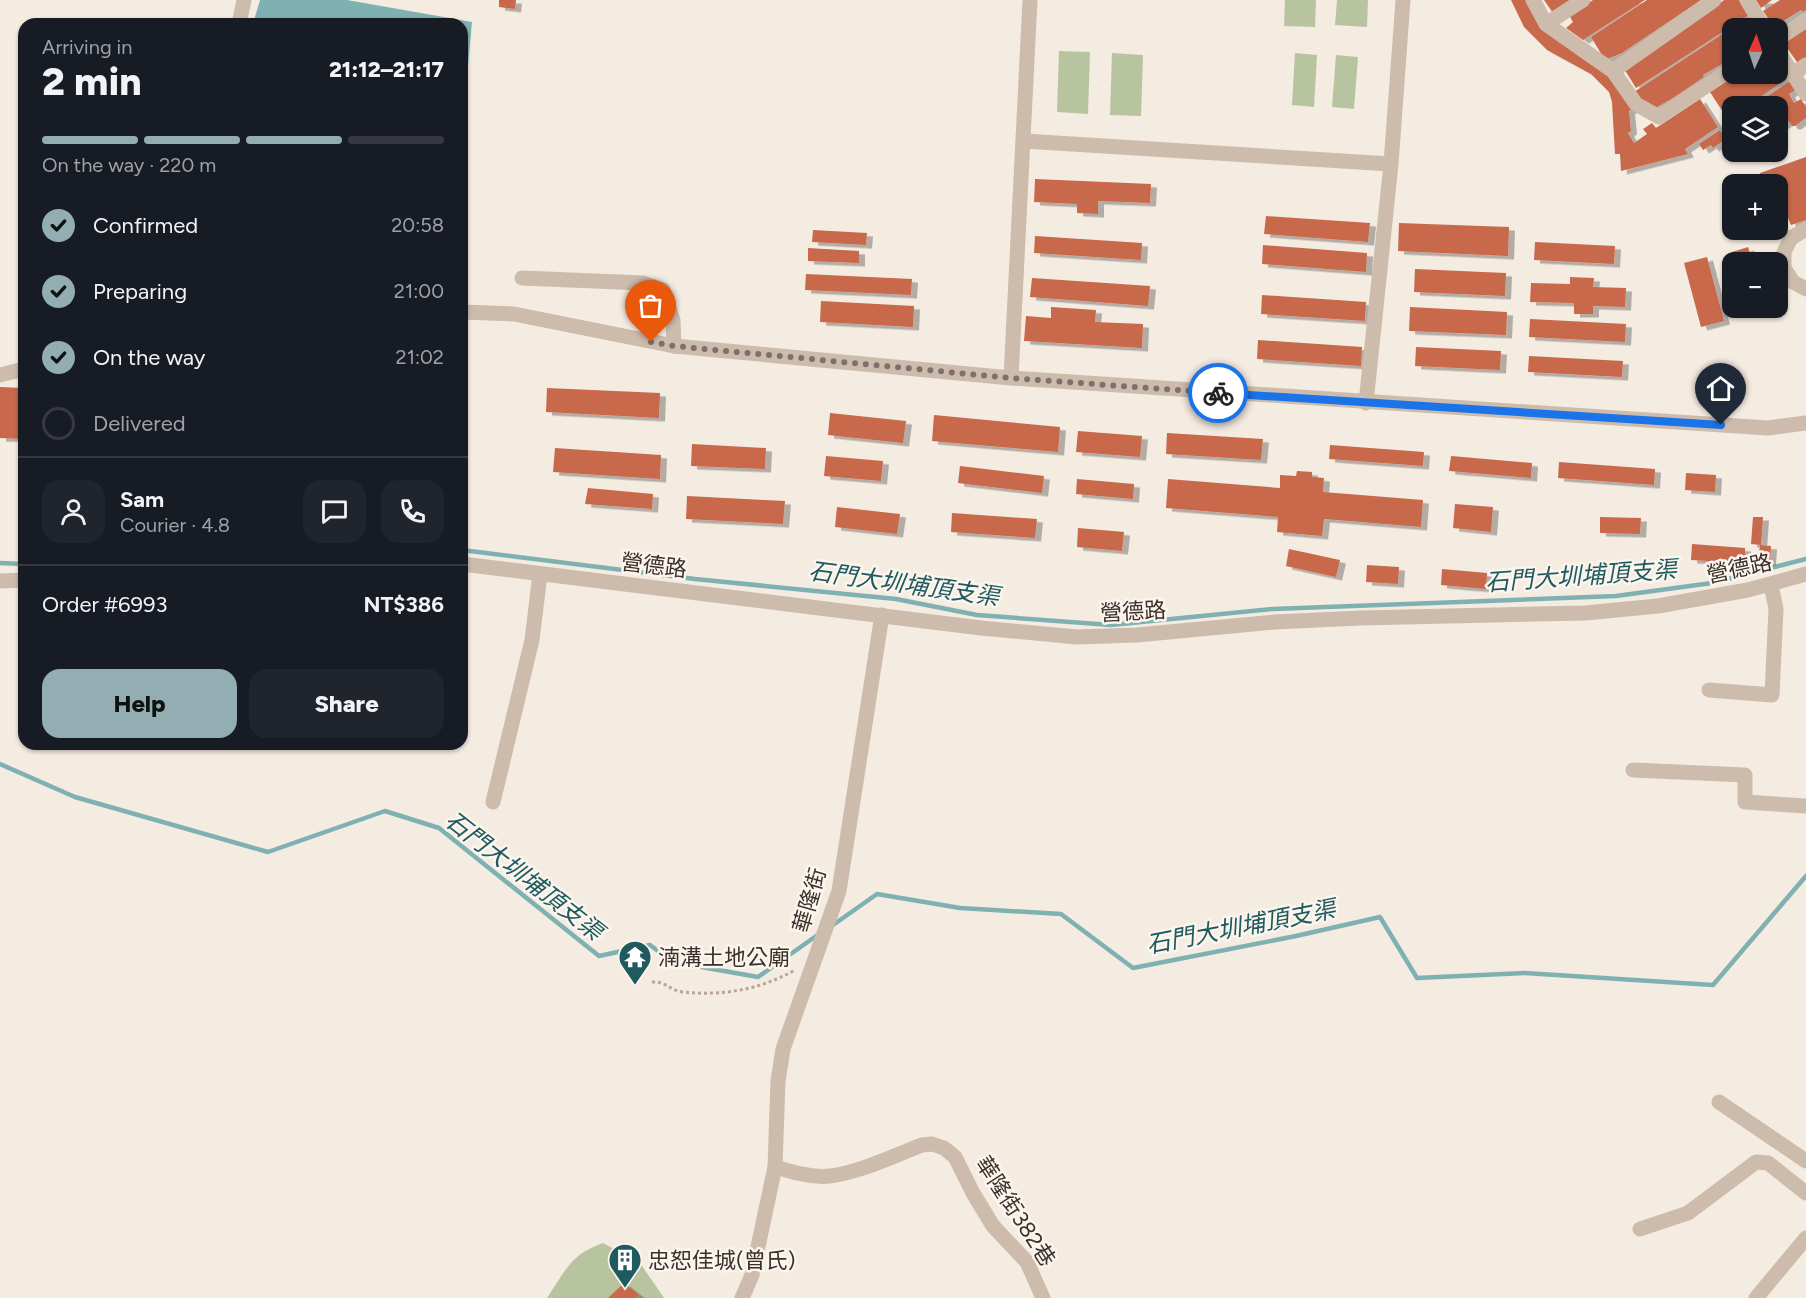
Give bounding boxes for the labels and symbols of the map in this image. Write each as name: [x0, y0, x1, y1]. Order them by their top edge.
north arrow: [1722, 18, 1788, 84]
pin: [625, 280, 676, 342]
courier: [1188, 363, 1248, 423]
pin: [1695, 363, 1746, 425]
street label: 營德路: [620, 548, 688, 583]
street label: 營德路: [1704, 548, 1774, 589]
water label: 石門大圳埔頂支渠: [1484, 554, 1681, 597]
water label: 石門大圳埔頂支渠: [807, 556, 1004, 612]
street label: 營德路: [1099, 596, 1167, 627]
water label: 石門大圳埔頂支渠: [440, 805, 611, 948]
street label: 華隆街: [787, 865, 832, 936]
water label: 石門大圳埔頂支渠: [1144, 893, 1341, 959]
temple icon: 湳溝土地公廟: [617, 939, 653, 986]
place label: 湳溝土地公廟: [658, 944, 790, 971]
street label: 華隆街382巷: [970, 1151, 1061, 1271]
building icon: 忠恕佳城(曾氏): [607, 1242, 643, 1289]
place label: 忠恕佳城(曾氏): [648, 1247, 796, 1274]

